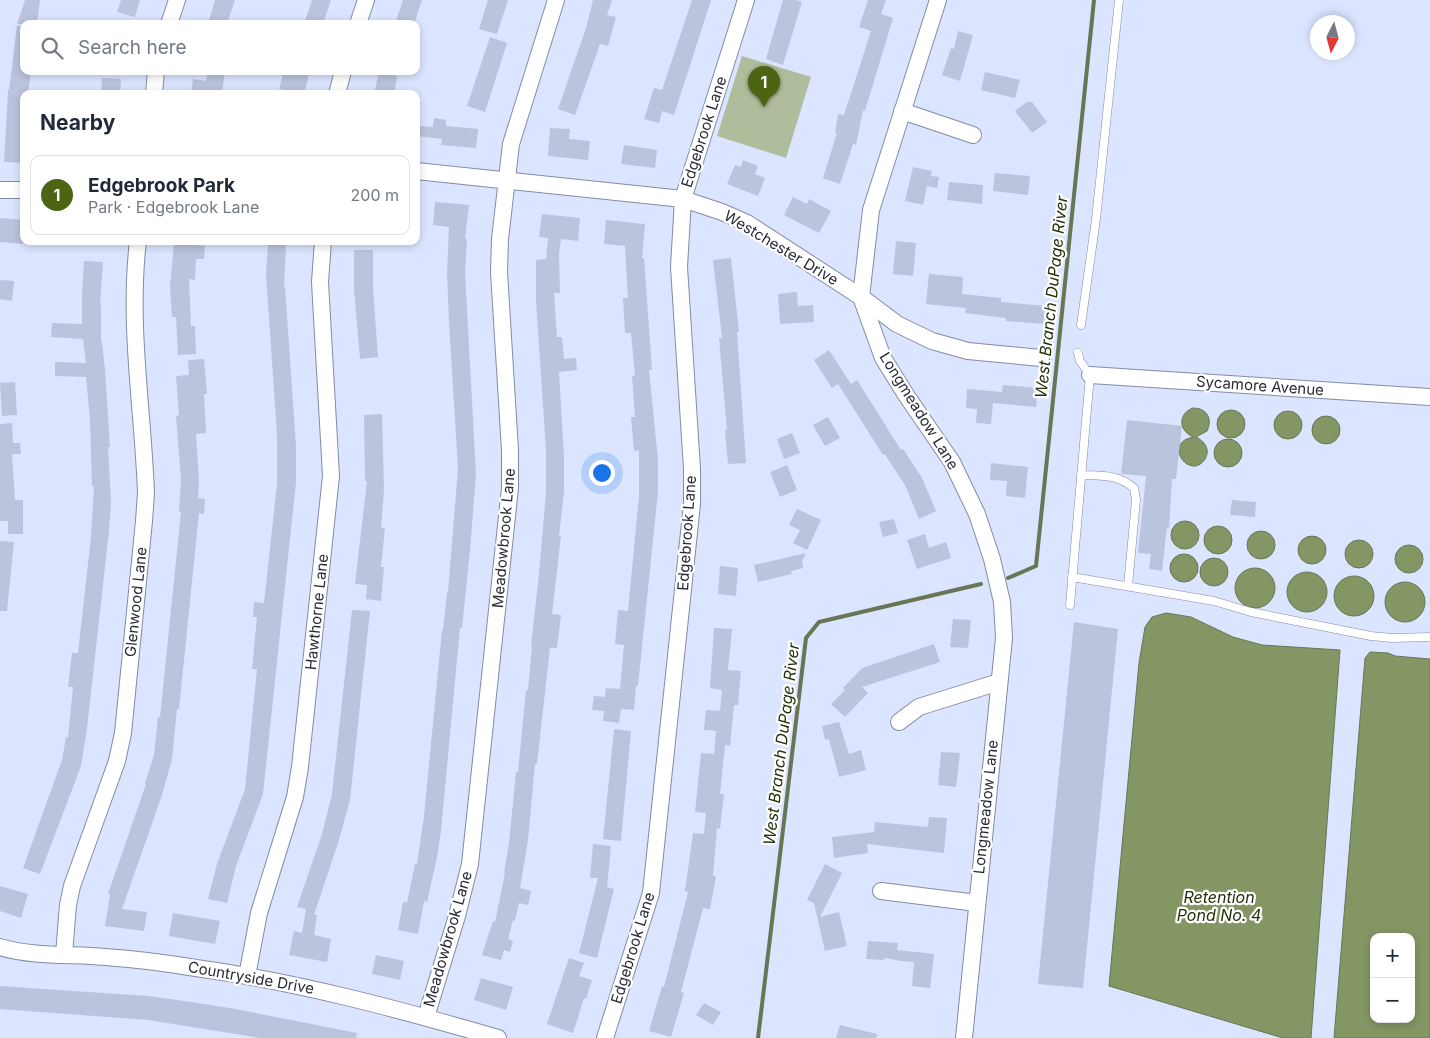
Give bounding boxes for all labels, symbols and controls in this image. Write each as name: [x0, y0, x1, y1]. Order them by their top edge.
north arrow: [1310, 15, 1355, 60]
search box: [20, 20, 420, 75]
icon: search: [38, 34, 66, 62]
text: Search here: [78, 36, 187, 59]
pin: 1: [748, 66, 780, 107]
street label: Edgebrook Lane: [677, 74, 730, 190]
text: Nearby: [40, 110, 115, 135]
text: Edgebrook Park: [88, 174, 235, 197]
text: 1: [54, 185, 60, 205]
text: 200 m: [351, 185, 399, 205]
water label: West Branch DuPage River: [1030, 194, 1072, 399]
text: Park · Edgebrook Lane: [88, 197, 259, 217]
street label: Westchester Drive: [721, 206, 842, 289]
street label: Longmeadow Lane: [876, 348, 963, 473]
street label: Sycamore Avenue: [1195, 372, 1325, 399]
your location: [589, 460, 615, 486]
street label: Meadowbrook Lane: [488, 467, 519, 609]
street label: Edgebrook Lane: [673, 475, 700, 591]
street label: Glenwood Lane: [120, 546, 151, 658]
street label: Hawthorne Lane: [301, 553, 332, 671]
water label: West Branch DuPage River: [759, 641, 803, 846]
street label: Longmeadow Lane: [969, 739, 1002, 875]
street label: Meadowbrook Lane: [419, 869, 476, 1009]
water label: Retention Pond No. 4: [1177, 887, 1261, 925]
street label: Edgebrook Lane: [607, 890, 659, 1006]
map controls: [1370, 933, 1415, 1023]
button: +: [1370, 933, 1415, 978]
street label: Countryside Drive: [186, 957, 316, 998]
button: −: [1370, 978, 1415, 1023]

